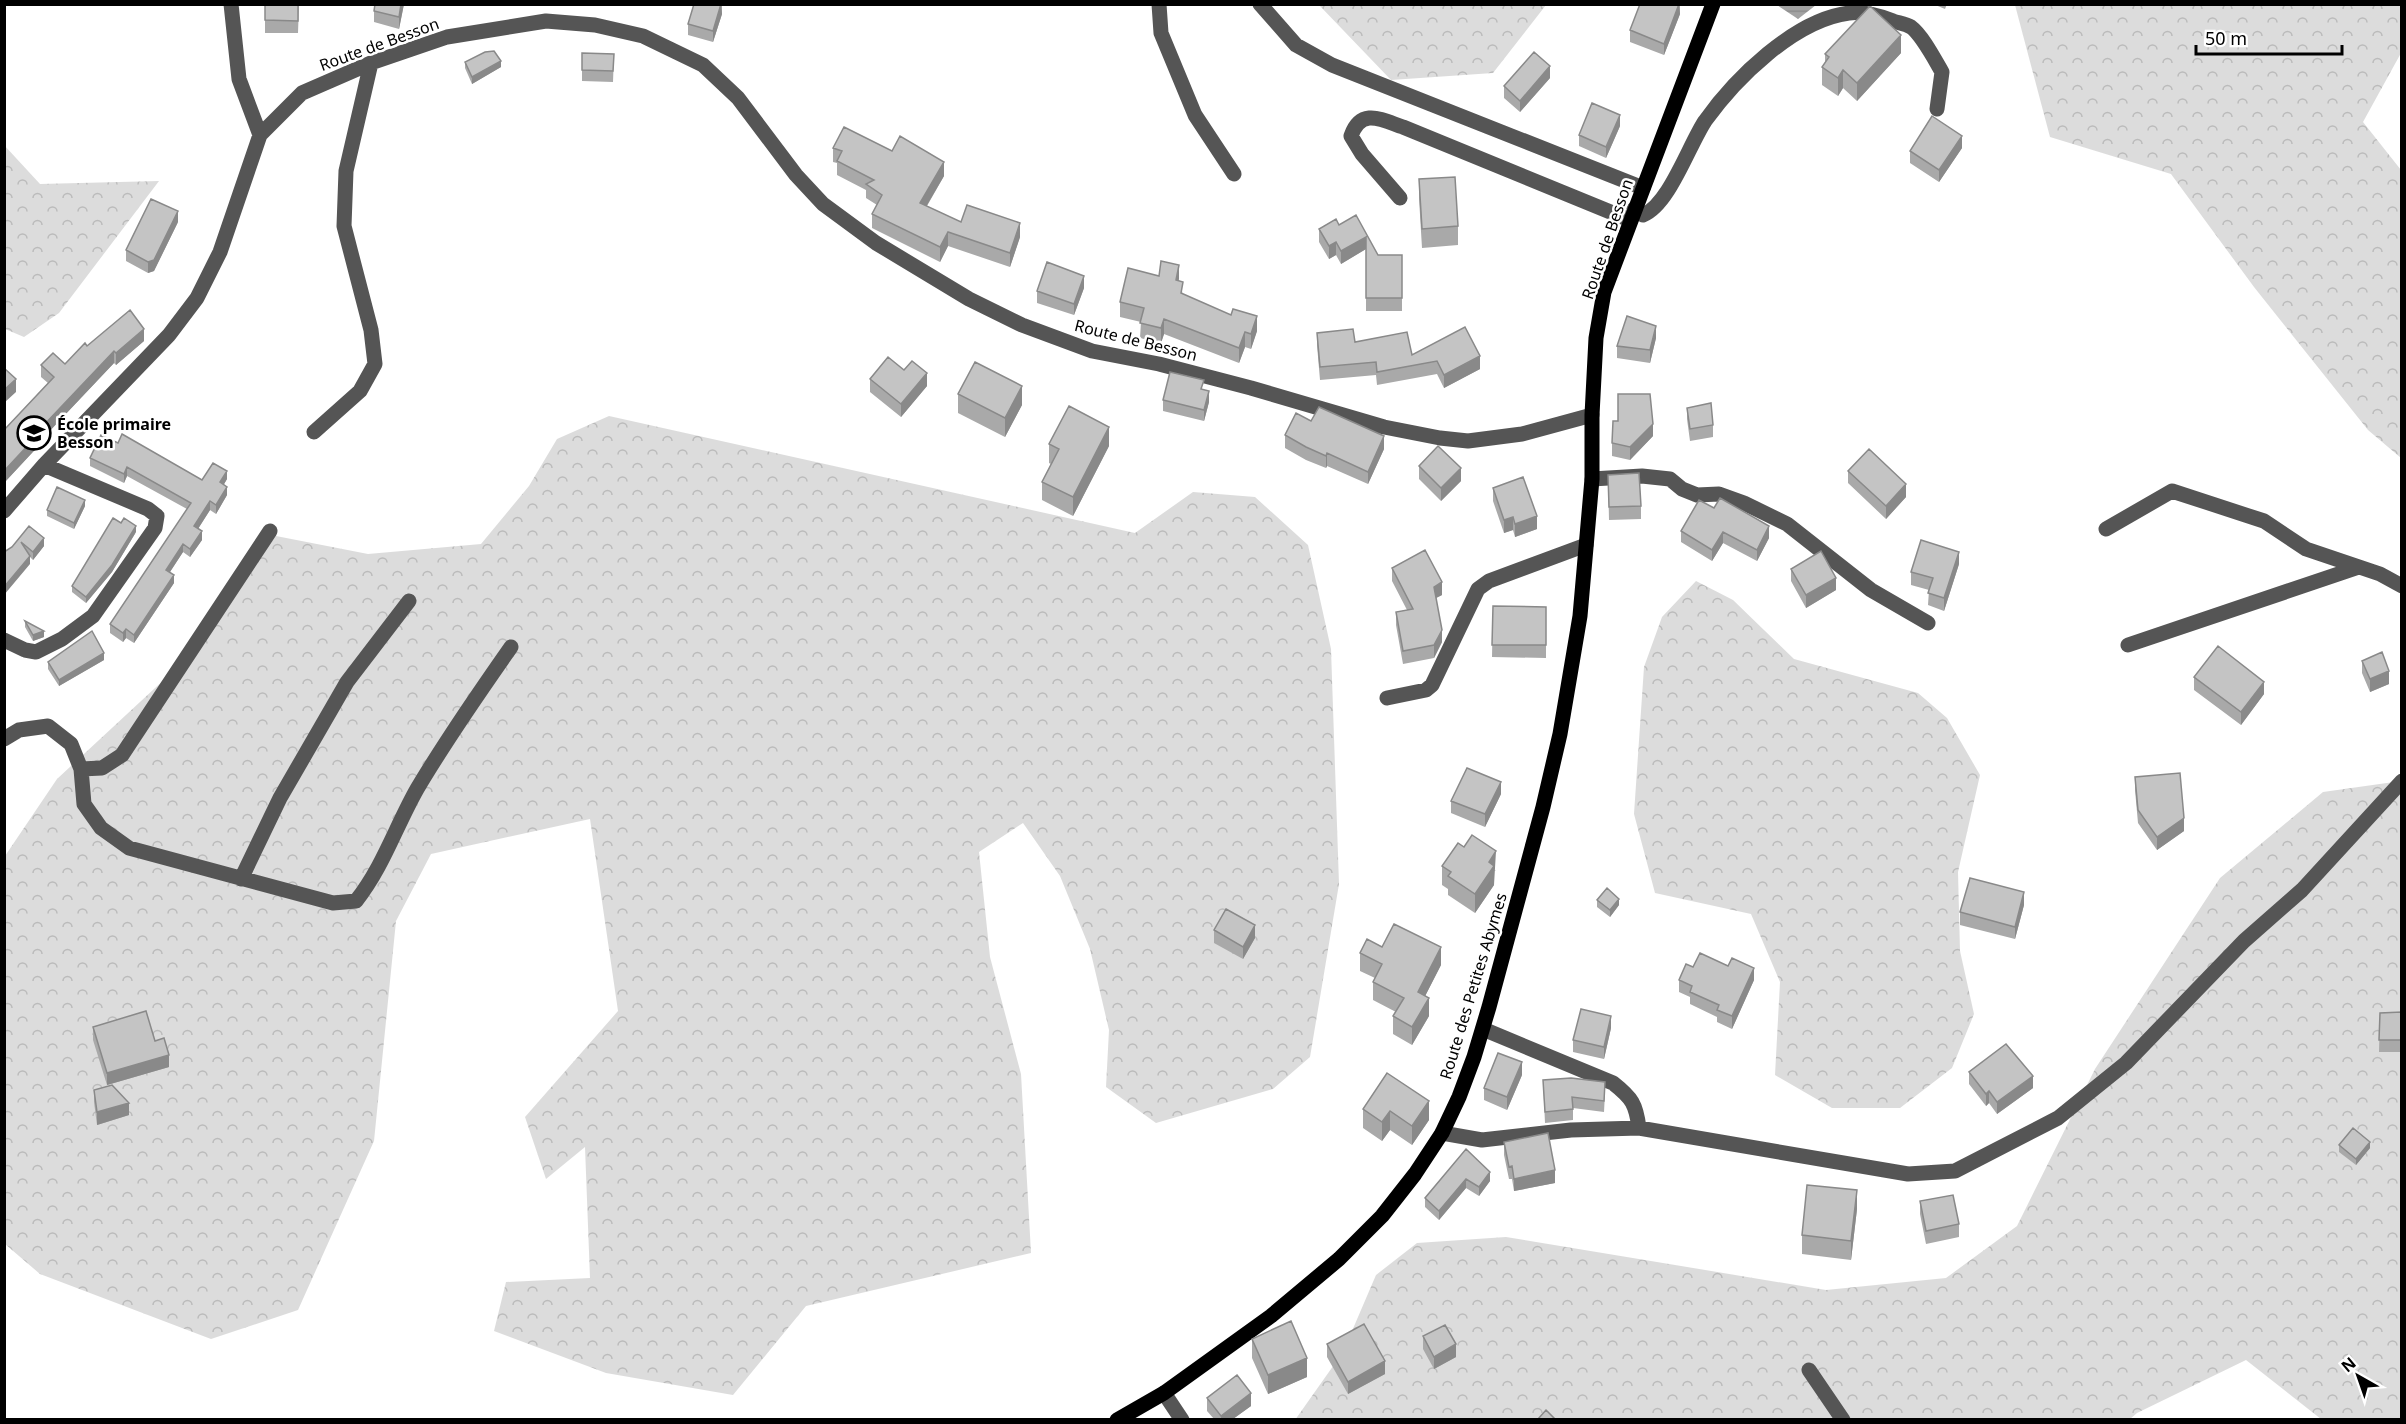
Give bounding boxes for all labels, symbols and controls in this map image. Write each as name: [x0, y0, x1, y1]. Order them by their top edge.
street label: Route de Besson: [316, 12, 442, 76]
scale bar: [2196, 18, 2342, 56]
text: 50 m: [2205, 26, 2247, 50]
street label: Route de Besson: [1576, 176, 1638, 302]
street label: Route de Besson: [1072, 314, 1200, 366]
place label: École primaire Besson: [57, 413, 171, 453]
school or university icon: École primaire Besson: [16, 415, 52, 451]
street label: Route des Petites Abymes: [1434, 890, 1512, 1082]
north arrow: [2328, 1346, 2388, 1406]
text: N: [2336, 1352, 2360, 1377]

